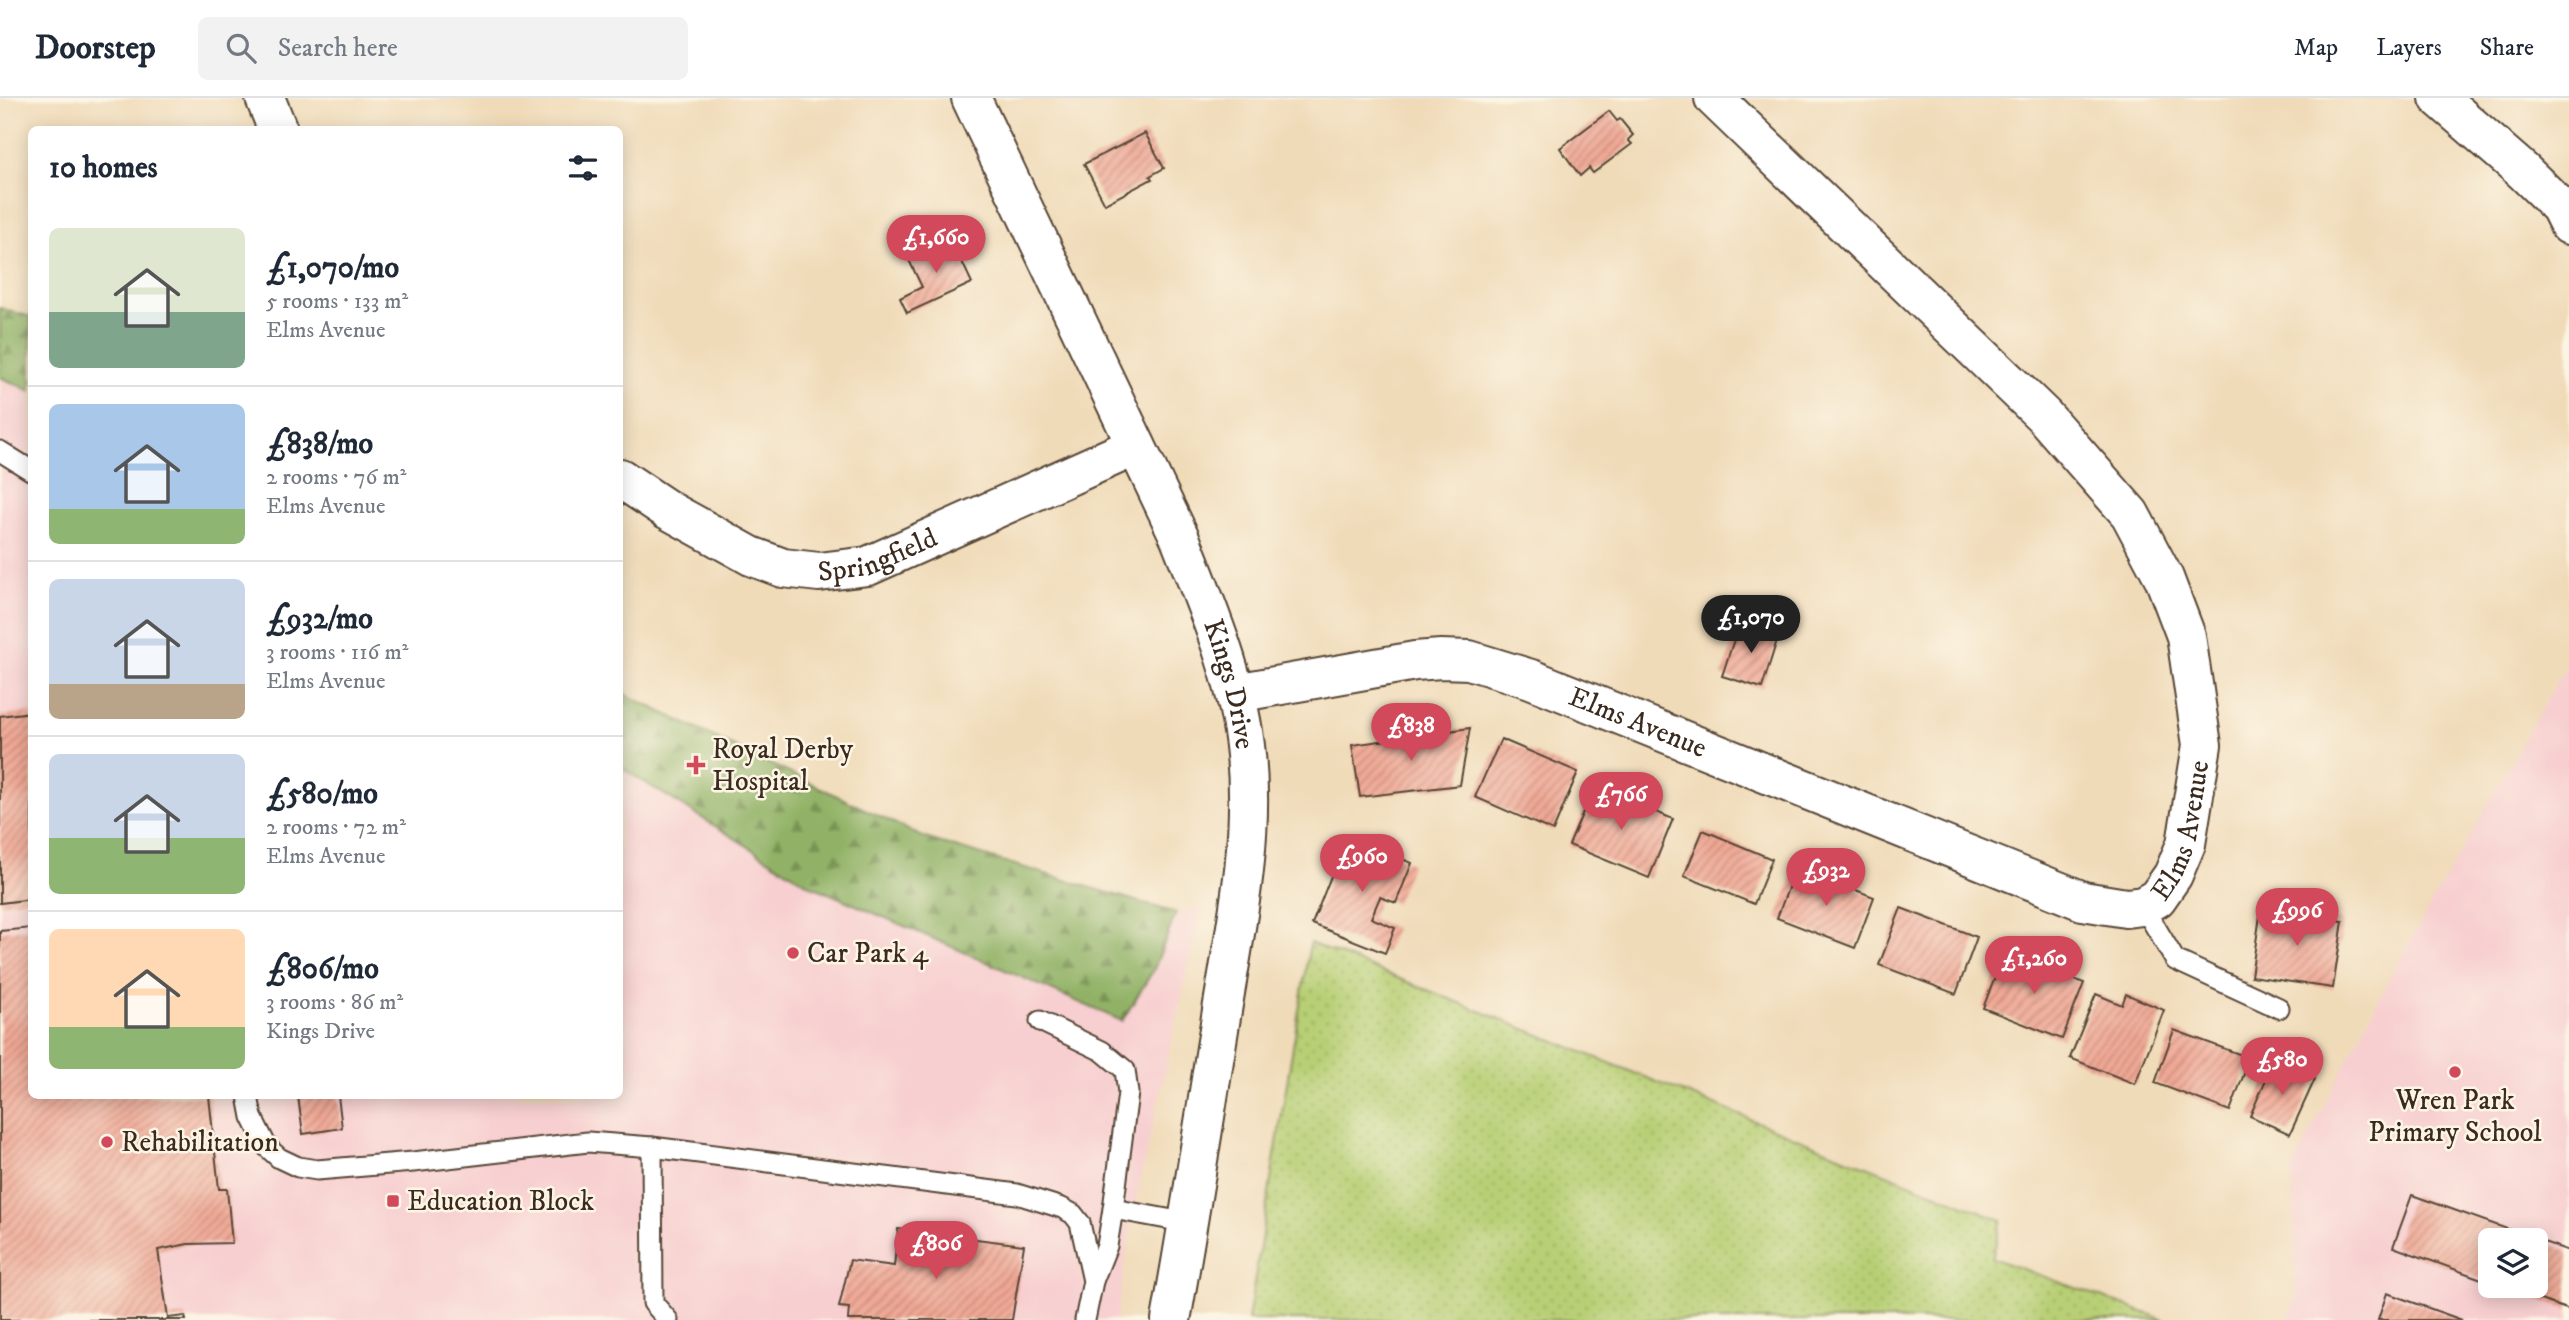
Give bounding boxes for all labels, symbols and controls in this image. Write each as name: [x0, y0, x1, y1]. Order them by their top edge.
search box: [198, 17, 688, 80]
text: Doorstep: [35, 28, 156, 69]
icon: search: [222, 29, 260, 67]
text: Search here: [278, 32, 398, 65]
text: Map: [2294, 33, 2338, 63]
text: Layers: [2376, 33, 2442, 63]
text: Share: [2480, 33, 2534, 63]
icon: filters: [564, 149, 602, 187]
text: 10 homes: [49, 150, 158, 187]
pin: £1,660: [879, 216, 993, 275]
text: £1,660: [903, 223, 969, 252]
text: £1,070/mo: [266, 250, 399, 287]
icon: home: [105, 256, 189, 340]
text: 5 rooms · 133 m²: [266, 287, 408, 316]
text: Elms Avenue: [266, 316, 385, 345]
text: £838/mo: [266, 426, 373, 463]
icon: home: [105, 432, 189, 516]
text: 2 rooms · 76 m²: [266, 463, 406, 492]
text: Elms Avenue: [266, 492, 385, 521]
street label: Springfield: [816, 520, 943, 590]
pin: £1,070: [1694, 596, 1808, 655]
text: £932/mo: [266, 601, 373, 638]
text: £1,070: [1717, 603, 1785, 632]
icon: home: [105, 607, 189, 691]
street label: Kings Drive: [1196, 614, 1263, 751]
text: 3 rooms · 116 m²: [266, 638, 409, 667]
text: Elms Avenue: [266, 667, 385, 696]
street label: Elms Avenue: [1564, 679, 1712, 765]
pin: £838: [1370, 704, 1452, 763]
text: £838: [1387, 711, 1435, 740]
place label: Royal Derby Hospital: [712, 732, 854, 799]
marker: Royal Derby Hospital: [686, 755, 706, 775]
street label: Elms Avenue: [2143, 758, 2217, 907]
pin: £766: [1580, 772, 1662, 832]
text: £580/mo: [266, 776, 378, 813]
text: £766: [1595, 780, 1647, 809]
icon: home: [105, 782, 189, 866]
text: 2 rooms · 72 m²: [266, 813, 406, 842]
pin: £960: [1321, 834, 1403, 894]
text: Elms Avenue: [266, 842, 385, 871]
text: £960: [1336, 842, 1388, 871]
pin: £932: [1785, 848, 1867, 908]
text: £932: [1802, 856, 1850, 885]
pin: £996: [2256, 888, 2338, 948]
text: £996: [2272, 896, 2322, 925]
place label: Car Park 4: [807, 936, 929, 971]
pin: £1,260: [1977, 936, 2091, 996]
text: £1,260: [2001, 944, 2067, 973]
marker: Car Park 4: [785, 945, 801, 961]
text: £806/mo: [266, 951, 379, 988]
icon: home: [105, 957, 189, 1041]
text: 3 rooms · 86 m²: [266, 988, 403, 1017]
text: Kings Drive: [266, 1017, 375, 1046]
pin: £580: [2241, 1038, 2323, 1097]
text: £580: [2256, 1045, 2308, 1074]
marker: Wren Park Primary School: [2447, 1064, 2463, 1080]
place label: Wren Park Primary School: [2368, 1083, 2542, 1150]
place label: Rehabilitation: [121, 1125, 279, 1160]
marker: Rehabilitation: [99, 1134, 115, 1150]
place label: Education Block: [407, 1184, 594, 1219]
marker: Education Block: [385, 1193, 401, 1209]
pin: £806: [895, 1222, 977, 1281]
map controls: [2478, 1228, 2548, 1298]
button: layers: [2478, 1228, 2548, 1298]
text: £806: [910, 1229, 962, 1258]

